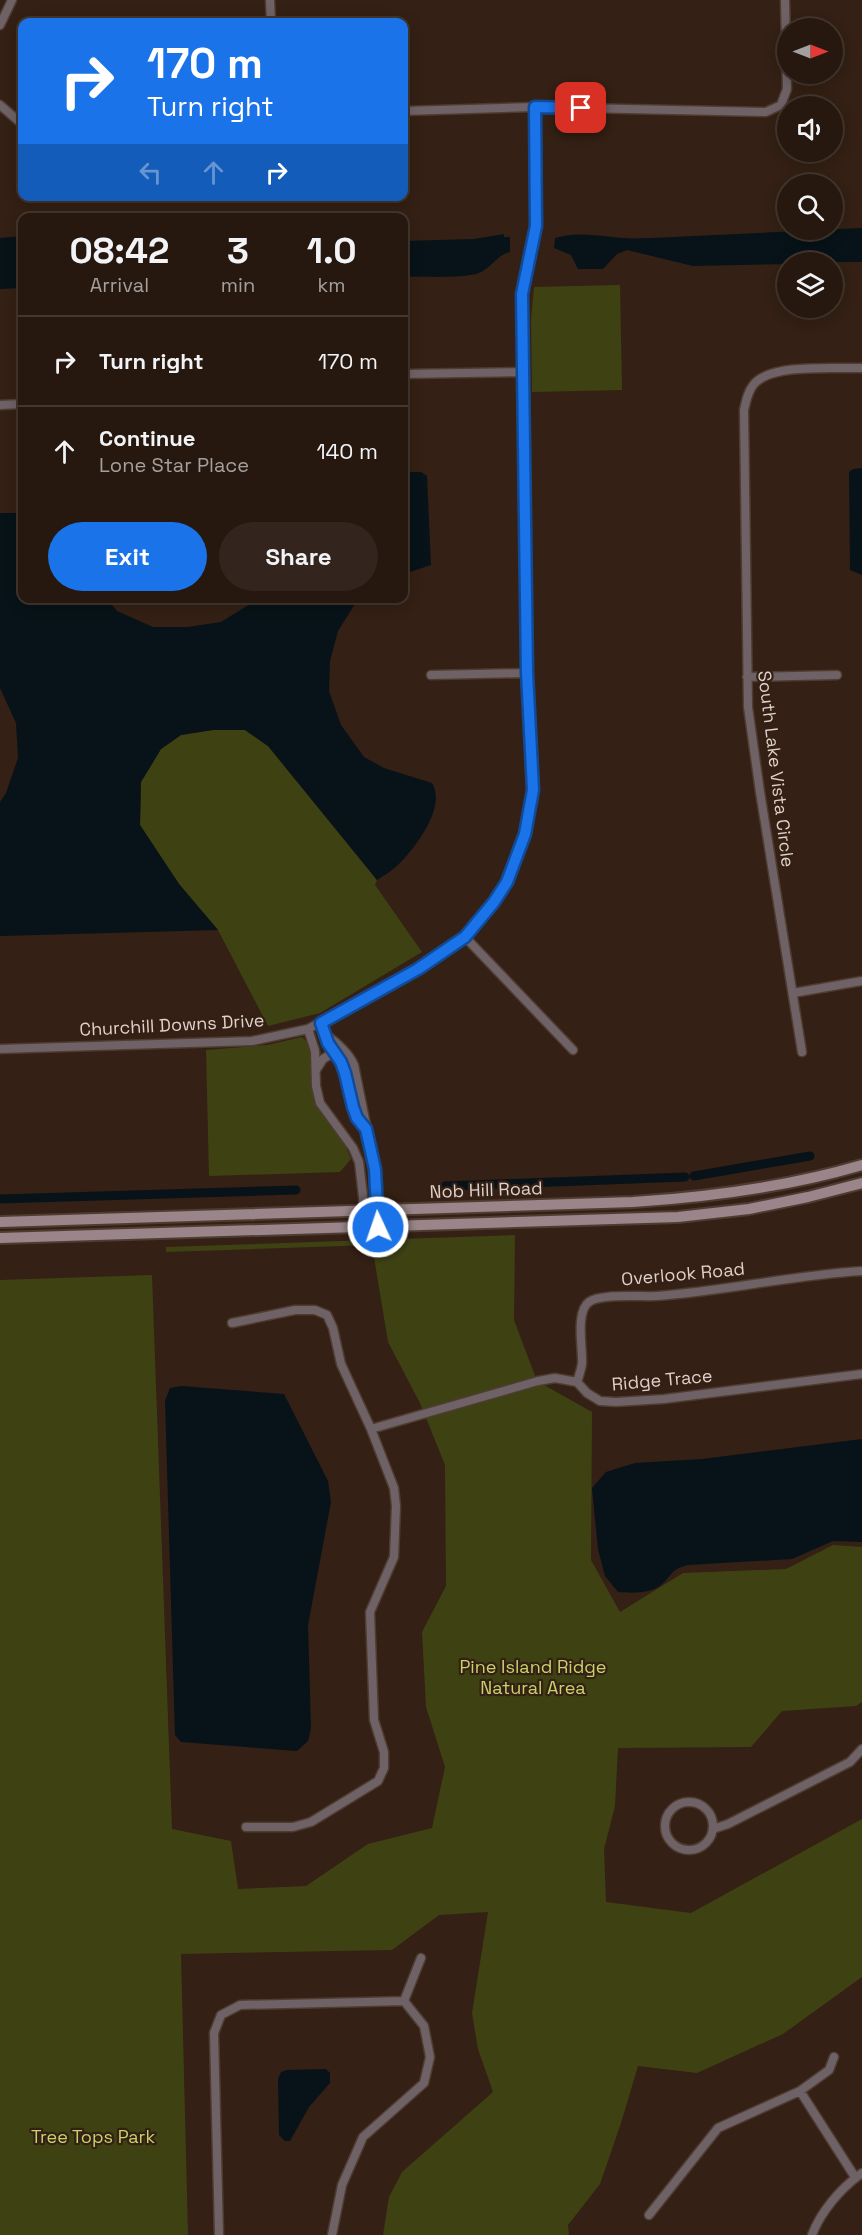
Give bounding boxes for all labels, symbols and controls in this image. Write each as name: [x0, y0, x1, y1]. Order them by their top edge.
north arrow: [777, 18, 843, 84]
map controls: [777, 18, 843, 318]
text: 170 m: [147, 37, 263, 90]
icon: right: [48, 42, 126, 120]
pin: [555, 82, 606, 133]
text: Turn right: [147, 89, 274, 124]
icon: arrive: [564, 91, 597, 124]
button: sound: [777, 96, 843, 162]
icon: left: [134, 156, 167, 189]
icon: ahead: [197, 156, 230, 189]
icon: right: [260, 156, 293, 189]
button: search: [777, 174, 843, 240]
text: 08:42: [69, 228, 169, 274]
text: 3: [227, 228, 249, 274]
text: 1.0: [307, 228, 357, 274]
button: layers: [777, 252, 843, 318]
text: Arrival: [90, 272, 149, 298]
text: min: [221, 272, 255, 298]
text: km: [318, 272, 346, 298]
icon: right: [48, 345, 81, 378]
text: Turn right: [99, 347, 204, 375]
text: 170 m: [318, 347, 378, 375]
text: Continue: [99, 424, 195, 452]
icon: ahead: [48, 435, 81, 468]
text: 140 m: [316, 437, 378, 465]
text: Lone Star Place: [99, 452, 249, 478]
button: Exit: [48, 522, 207, 591]
button: Share: [219, 522, 378, 591]
street label: South Lake Vista Circle: [753, 669, 800, 869]
street label: Churchill Downs Drive: [79, 1008, 265, 1041]
street label: Nob Hill Road: [429, 1176, 543, 1203]
position arrow: [346, 1195, 410, 1259]
street label: Overlook Road: [620, 1257, 746, 1290]
street label: Ridge Trace: [611, 1364, 713, 1395]
park label: Pine Island Ridge Natural Area: [459, 1655, 607, 1699]
park label: Tree Tops Park: [31, 2125, 155, 2148]

